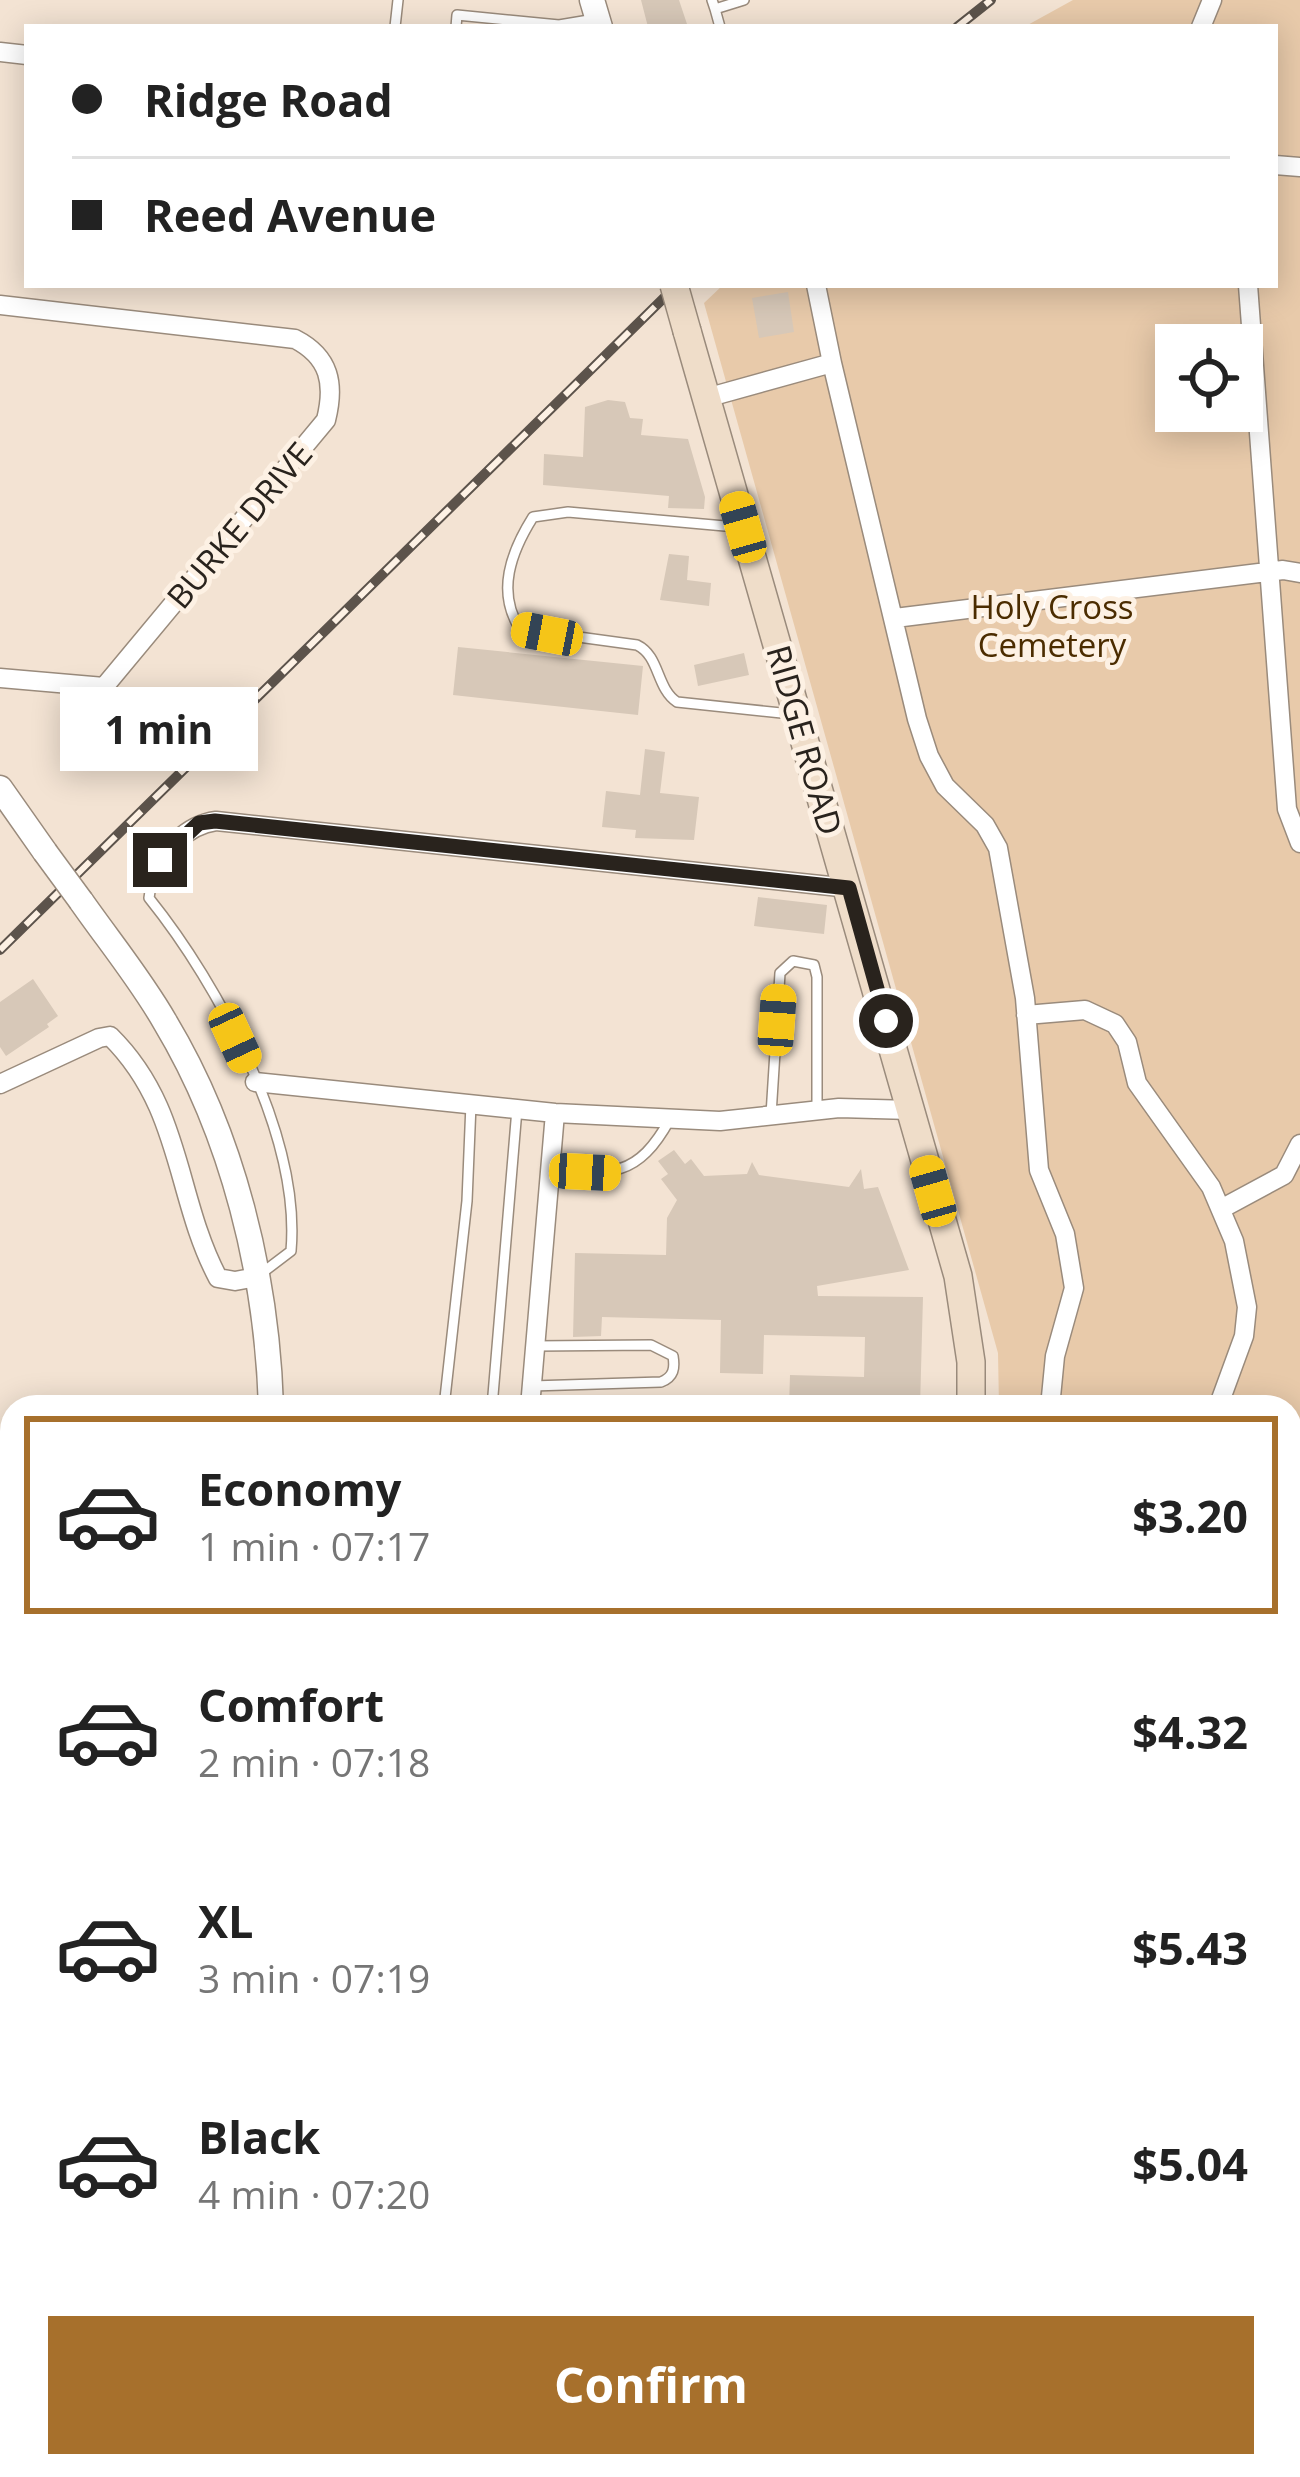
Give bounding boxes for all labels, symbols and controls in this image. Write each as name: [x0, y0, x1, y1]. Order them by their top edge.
text: Ridge Road: [144, 69, 393, 130]
text: Reed Avenue: [144, 184, 436, 245]
map controls: [1155, 324, 1263, 432]
button: locate: [1155, 324, 1263, 432]
street label: BURKE DRIVE: [156, 432, 322, 618]
car: [716, 487, 770, 567]
park label: Holy Cross Cemetery: [970, 584, 1134, 667]
car: [508, 609, 586, 659]
street label: RIDGE ROAD: [756, 640, 854, 840]
callout: 1 min: [61, 686, 259, 770]
text: 1 min: [105, 702, 213, 755]
route end: [133, 833, 187, 887]
car: [757, 983, 797, 1057]
route start: [859, 994, 913, 1048]
car: [203, 998, 267, 1078]
car: [906, 1151, 960, 1231]
car: [548, 1152, 622, 1192]
text: Economy: [198, 1458, 401, 1519]
icon: car: [54, 1461, 162, 1569]
text: $3.20: [1132, 1485, 1248, 1546]
text: 1 min · 07:17: [198, 1519, 430, 1572]
text: Comfort: [198, 1674, 384, 1735]
icon: car: [54, 1677, 162, 1785]
text: $4.32: [1132, 1701, 1248, 1762]
text: 2 min · 07:18: [198, 1735, 430, 1788]
text: XL: [198, 1890, 253, 1951]
icon: car: [54, 1893, 162, 2001]
text: $5.43: [1132, 1917, 1248, 1978]
text: 3 min · 07:19: [198, 1951, 430, 2004]
text: Black: [198, 2106, 320, 2167]
icon: car: [54, 2109, 162, 2217]
text: $5.04: [1132, 2133, 1248, 2194]
text: 4 min · 07:20: [198, 2167, 430, 2220]
button: Confirm: [48, 2316, 1254, 2454]

